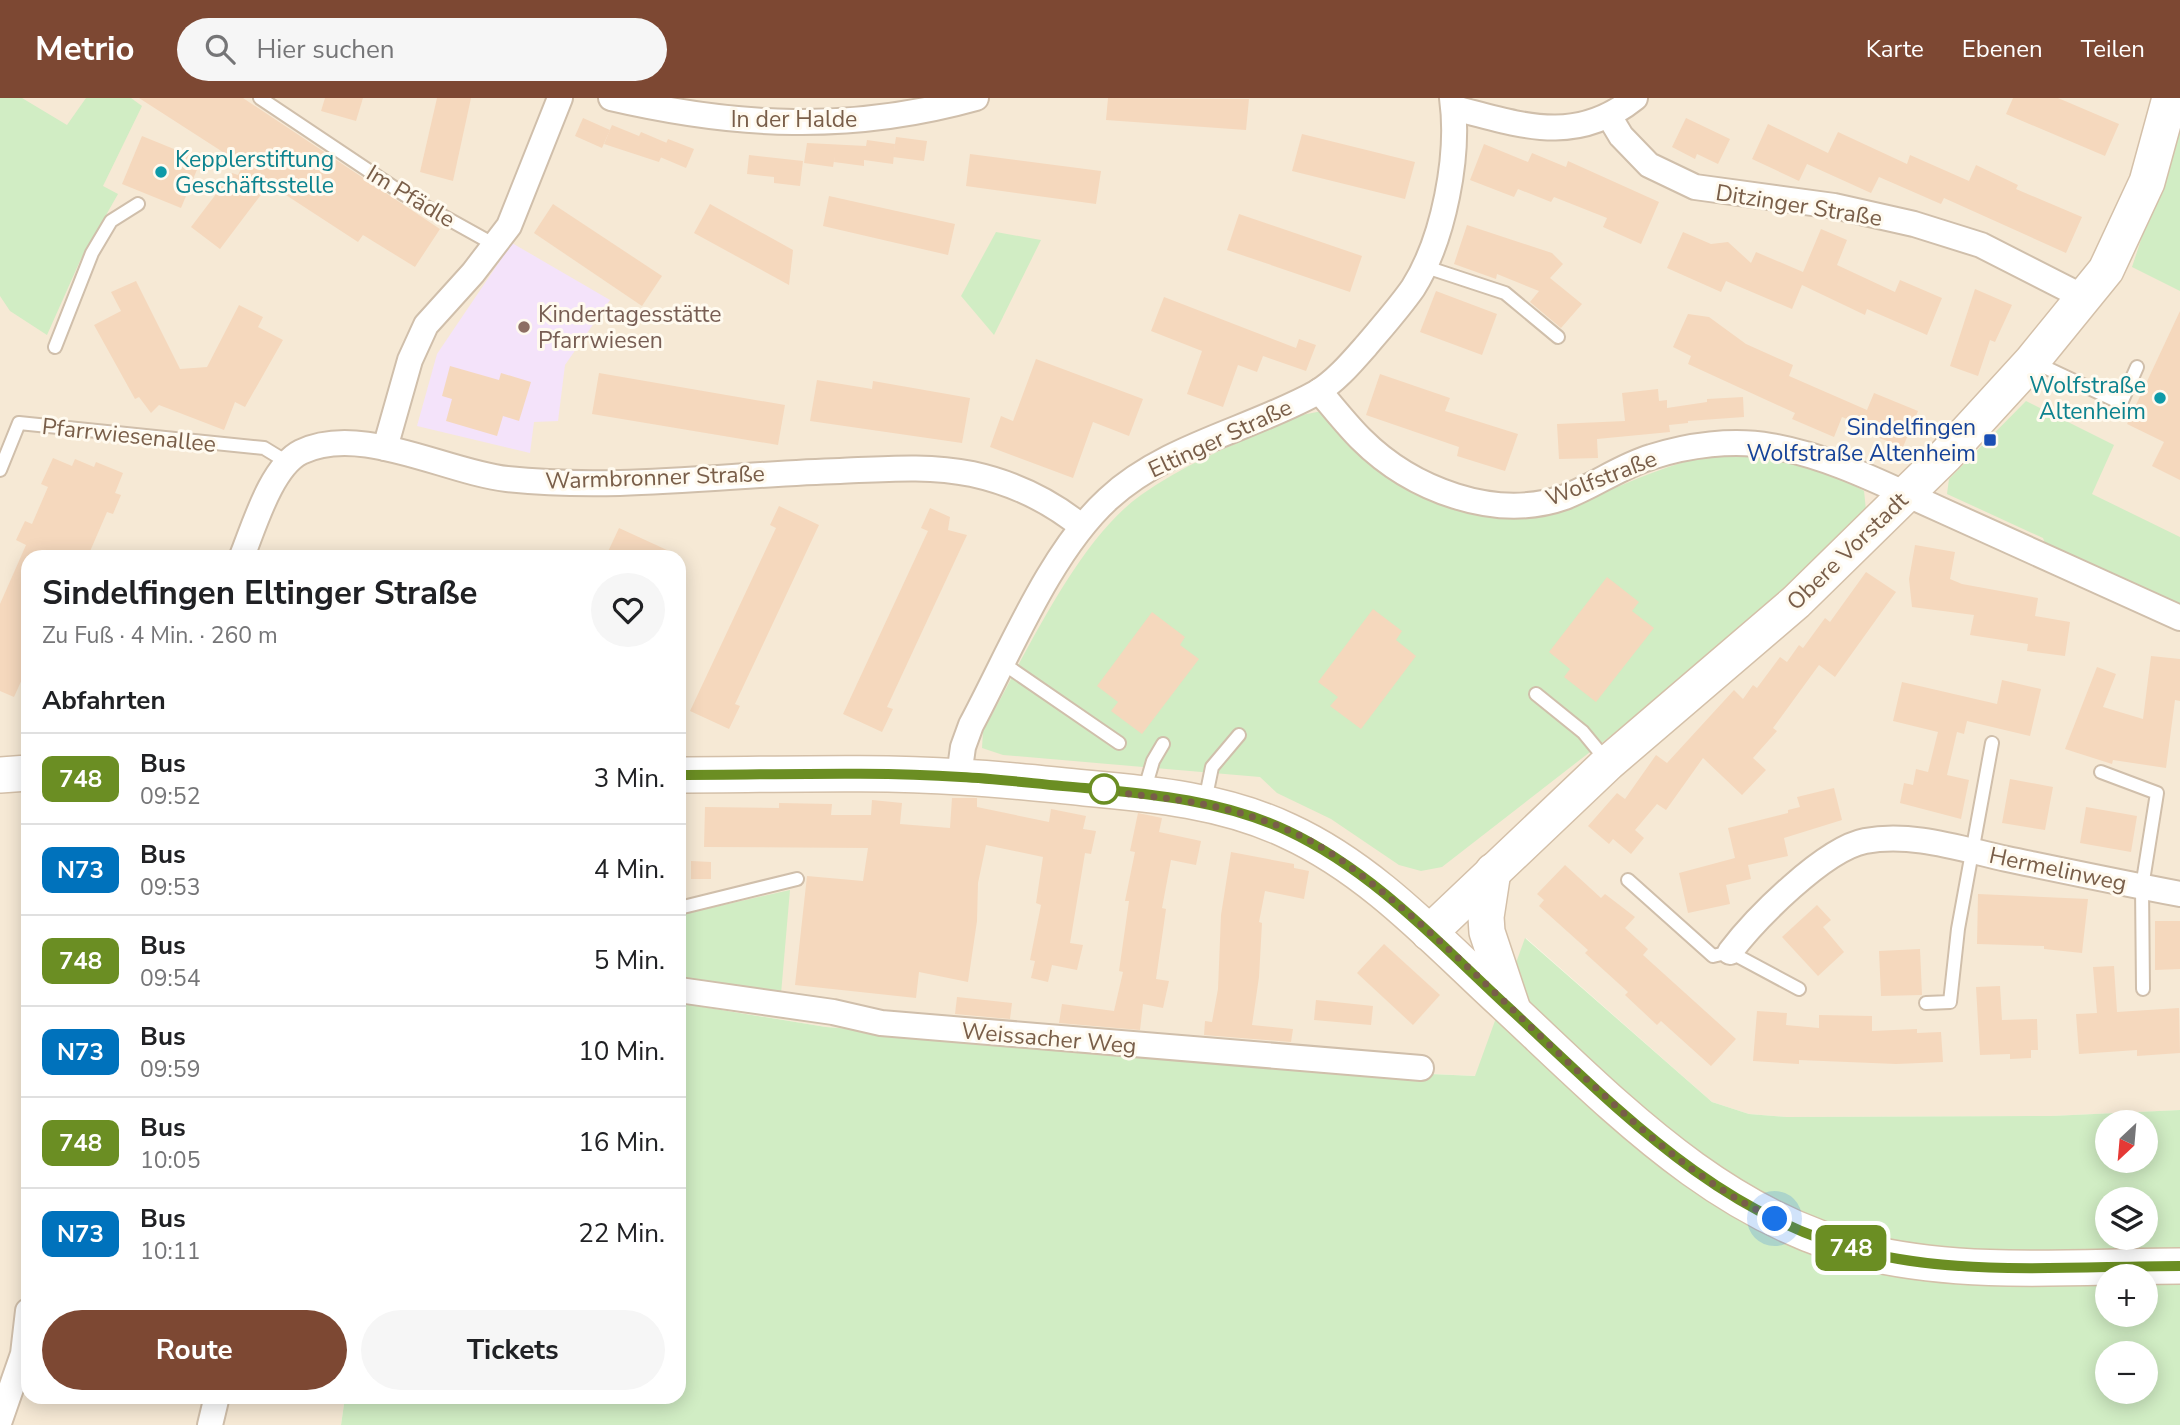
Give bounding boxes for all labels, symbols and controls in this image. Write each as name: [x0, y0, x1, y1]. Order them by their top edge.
search box: [177, 18, 667, 81]
text: Metrio: [35, 27, 135, 72]
icon: search: [201, 30, 239, 68]
text: Hier suchen: [257, 32, 395, 67]
text: Karte: [1866, 33, 1924, 65]
text: Ebenen: [1962, 33, 2043, 65]
text: Teilen: [2081, 33, 2145, 65]
street label: In der Halde: [731, 104, 857, 135]
place label: Kepplerstiftung Geschäftsstelle: [175, 144, 334, 201]
street label: Im Pfädle: [361, 158, 461, 235]
marker: Kepplerstiftung Geschäftsstelle: [153, 164, 169, 180]
street label: Ditzinger Straße: [1713, 177, 1884, 234]
place label: Kindertagesstätte Pfarrwiesen: [538, 299, 721, 356]
marker: Kindertagesstätte Pfarrwiesen: [516, 319, 532, 335]
place label: Wolfstraße Altenheim: [2029, 370, 2146, 427]
marker: Wolfstraße Altenheim: [2152, 390, 2168, 406]
street label: Eltinger Straße: [1143, 392, 1297, 485]
street label: Pfarrwiesenallee: [40, 411, 218, 460]
place label: Sindelfingen Wolfstraße Altenheim: [1747, 412, 1976, 469]
marker: Sindelfingen Wolfstraße Altenheim: [1982, 432, 1998, 448]
street label: Wolfstraße: [1541, 443, 1661, 514]
street label: Warmbronner Straße: [545, 458, 765, 497]
street label: Obere Vorstadt: [1780, 485, 1915, 617]
text: Sindelfingen Eltinger Straße: [42, 571, 477, 616]
button: heart: [591, 573, 665, 647]
text: Zu Fuß · 4 Min. · 260 m: [42, 620, 278, 651]
text: Abfahrten: [42, 683, 166, 718]
text: Bus: [140, 746, 186, 781]
text: 3 Min.: [594, 761, 665, 796]
text: 748: [59, 763, 102, 795]
unlabelled marker: [1089, 774, 1119, 804]
text: 09:52: [140, 781, 200, 812]
text: Bus: [140, 837, 186, 872]
street label: Hermelinweg: [1986, 840, 2130, 899]
text: 4 Min.: [594, 852, 665, 887]
text: N73: [57, 854, 104, 886]
text: 09:53: [140, 872, 200, 903]
text: Bus: [140, 928, 186, 963]
text: 5 Min.: [594, 943, 665, 978]
text: 748: [59, 945, 102, 977]
text: 09:54: [140, 963, 200, 994]
street label: Weissacher Weg: [960, 1015, 1138, 1062]
text: Bus: [140, 1019, 186, 1054]
text: 10 Min.: [578, 1034, 665, 1069]
text: N73: [57, 1036, 104, 1068]
text: 09:59: [140, 1054, 200, 1085]
text: Bus: [140, 1110, 186, 1145]
north arrow: [2095, 1110, 2158, 1172]
map controls: [2095, 1110, 2158, 1404]
text: 16 Min.: [578, 1125, 665, 1160]
text: 748: [59, 1127, 102, 1159]
text: 10:05: [140, 1145, 200, 1176]
button: layers: [2095, 1187, 2158, 1250]
text: Bus: [140, 1201, 186, 1236]
your location: [1757, 1201, 1792, 1236]
text: 22 Min.: [578, 1216, 665, 1251]
text: N73: [57, 1218, 104, 1250]
line badge: 748: [1811, 1225, 1891, 1271]
text: 748: [1829, 1232, 1873, 1264]
text: 10:11: [140, 1236, 200, 1267]
button: +: [2095, 1264, 2158, 1327]
button: Route: [42, 1310, 347, 1390]
button: Tickets: [361, 1310, 665, 1390]
button: −: [2095, 1341, 2158, 1404]

